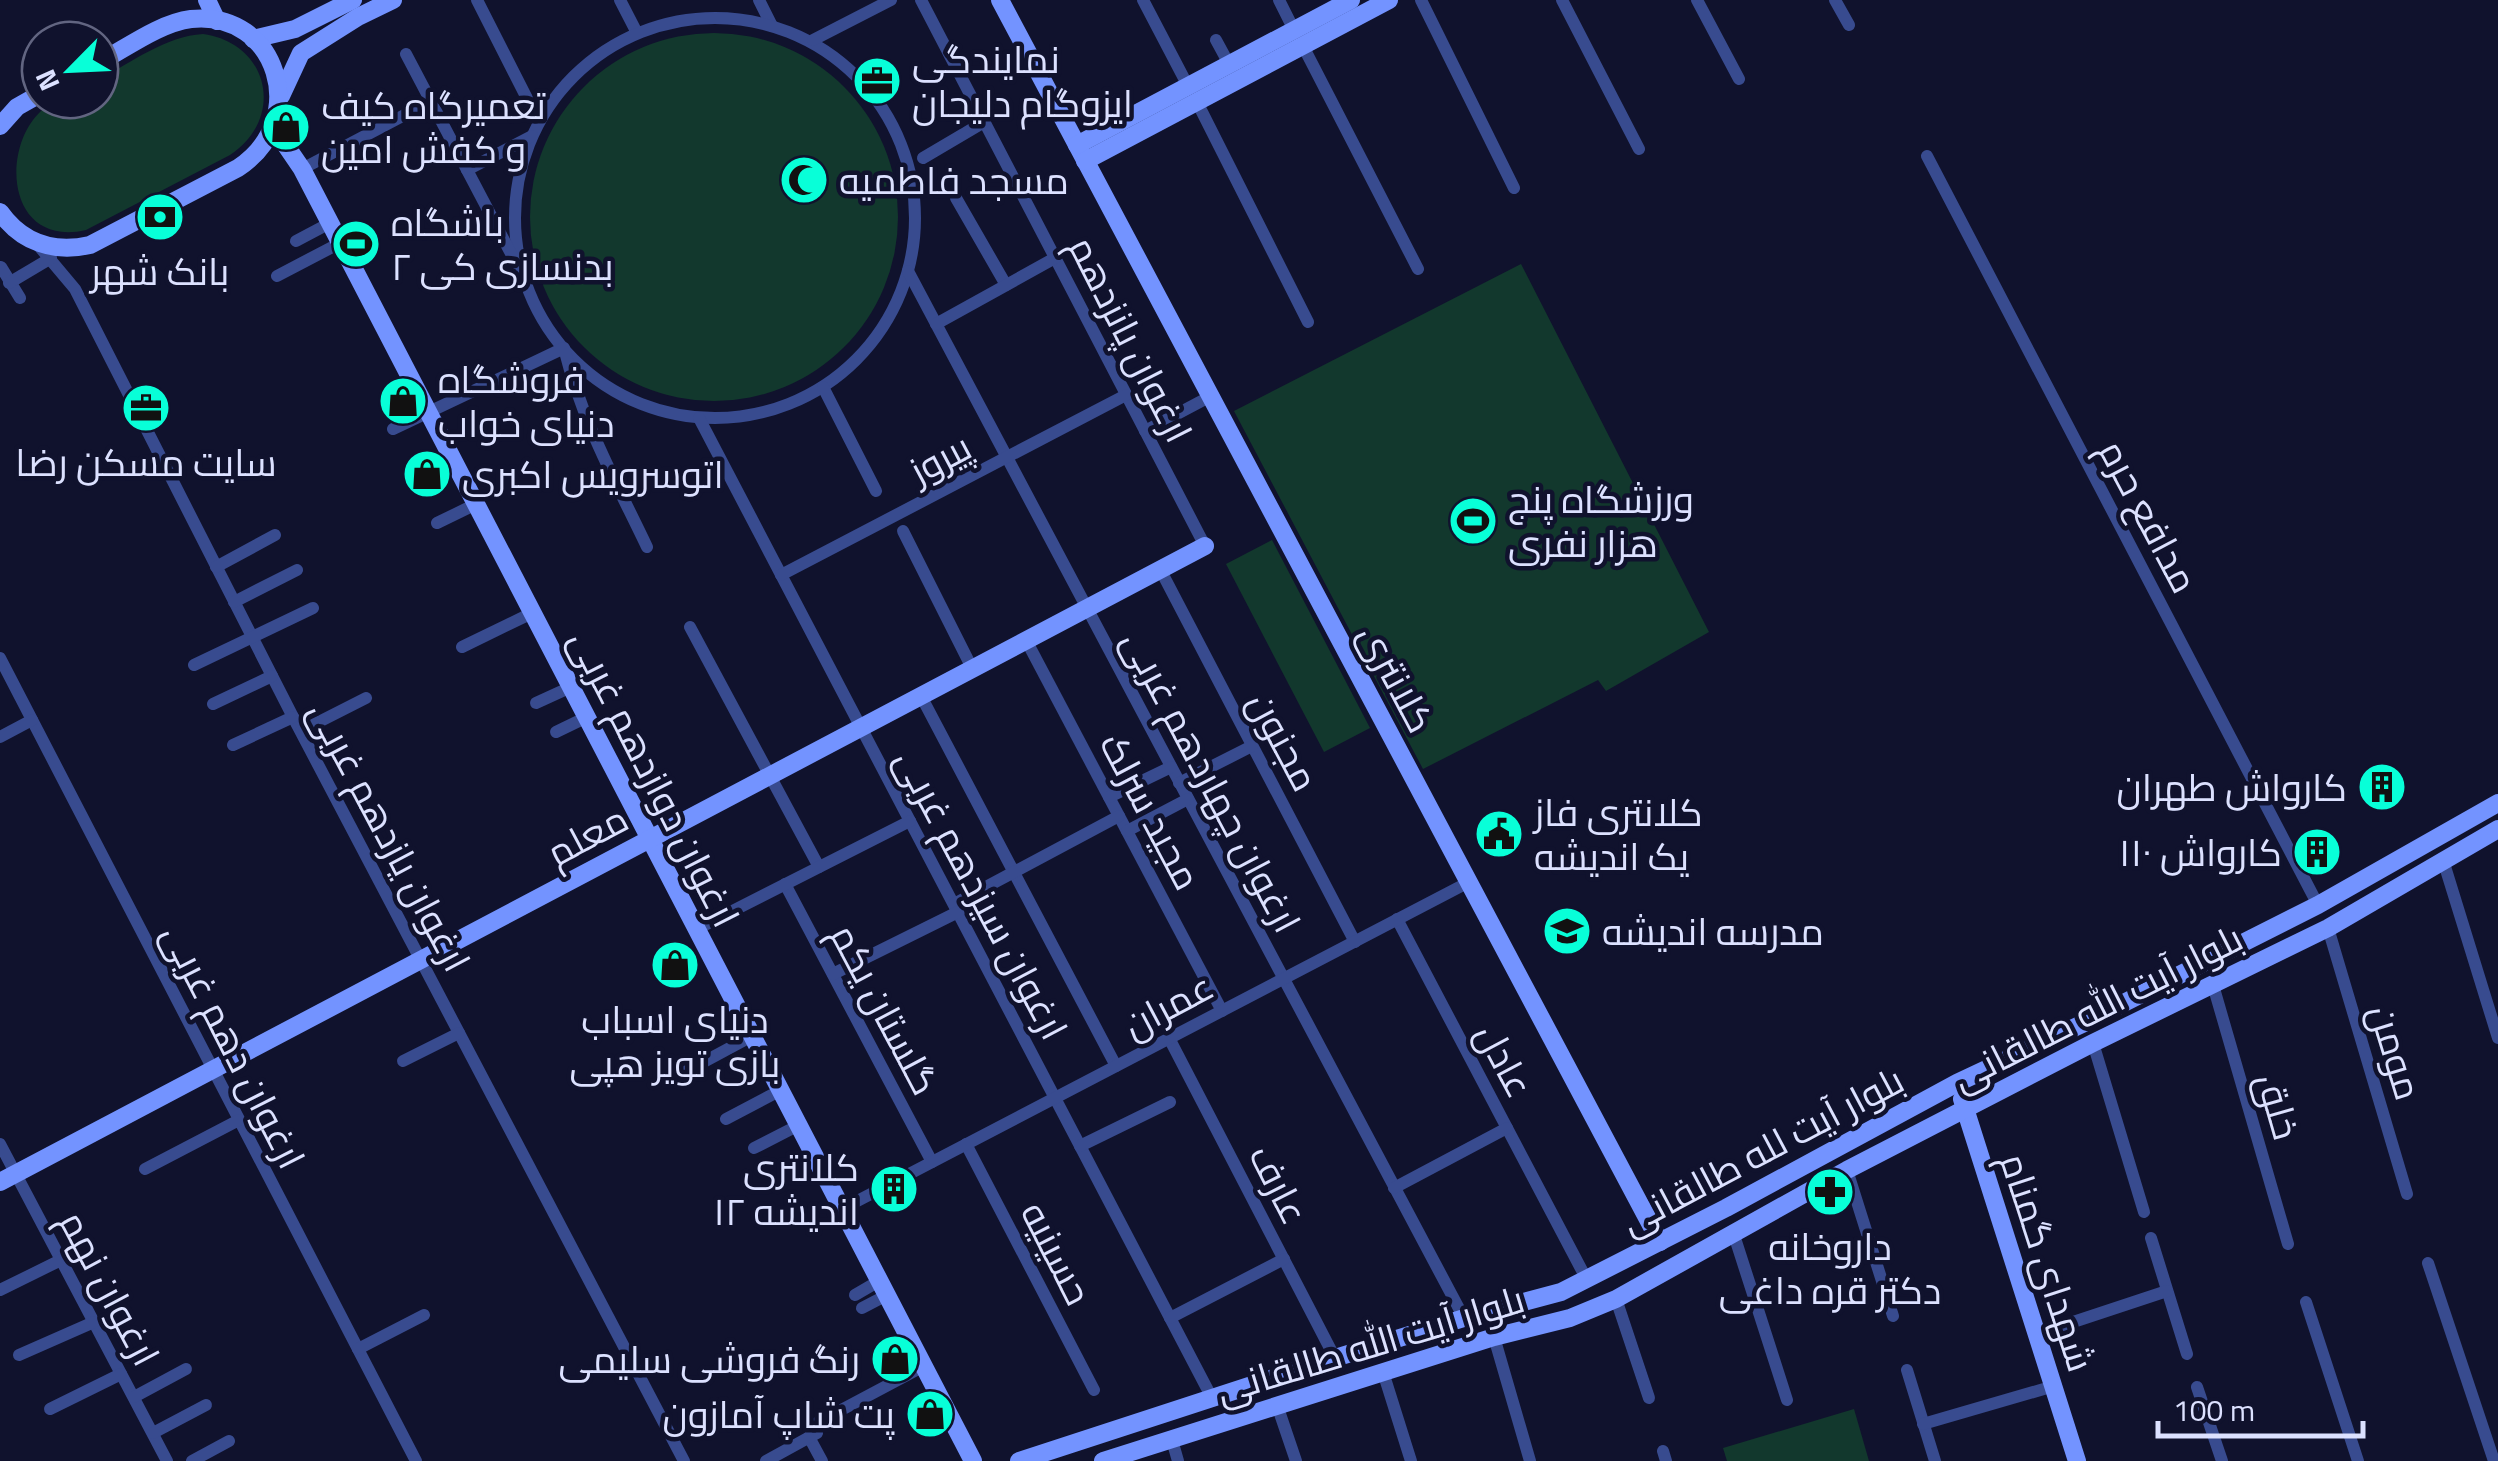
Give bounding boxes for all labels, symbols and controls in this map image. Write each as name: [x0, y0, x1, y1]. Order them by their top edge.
north arrow: [20, 20, 120, 120]
place label: نمایندگی ایزوگام دلیجان: [912, 30, 1133, 132]
office icon: نمایندگی ایزوگام دلیجان: [851, 55, 903, 107]
text: N: [23, 63, 70, 98]
place label: تعمیرگاه کیف و کفش امین: [321, 76, 546, 178]
shop icon: تعمیرگاه کیف و کفش امین: [260, 101, 312, 153]
place label: مسجد فاطمیه: [839, 151, 1069, 209]
mosque icon: مسجد فاطمیه: [778, 154, 830, 206]
bank icon: بانک شهر: [134, 191, 186, 243]
place label: باشگاه بدنسازی کی ۲: [391, 193, 614, 295]
sports icon: باشگاه بدنسازی کی ۲: [330, 218, 382, 270]
street label: ارغوان پانزدهم: [1054, 226, 1208, 452]
place label: بانک شهر: [89, 242, 229, 300]
place label: فروشگاه دنیای خواب: [438, 350, 615, 452]
shop icon: فروشگاه دنیای خواب: [377, 375, 429, 427]
office icon: سایت مسکن رضا: [120, 382, 172, 434]
street label: پیروز: [897, 418, 982, 499]
street label: مدافع حرم: [2084, 429, 2214, 603]
place label: سایت مسکن رضا: [15, 433, 277, 491]
place label: اتوسرویس اکبری: [462, 445, 724, 503]
shop icon: اتوسرویس اکبری: [401, 448, 453, 500]
place label: ورزشگاه پنج هزار نفری: [1508, 470, 1694, 572]
sports icon: ورزشگاه پنج هزار نفری: [1447, 495, 1499, 547]
street label: کلانتری: [1344, 613, 1450, 743]
street label: ارغوان دوازدهم غربی: [555, 619, 755, 937]
street label: ارغوان چهاردهم غربی: [1108, 619, 1316, 943]
street label: مجنون: [1234, 681, 1334, 801]
street label: ارغوان یازدهم غربی: [294, 690, 486, 982]
street label: مجید سرلک: [1085, 722, 1217, 900]
street label: ارغوان سیزدهم غربی: [881, 738, 1083, 1050]
place label: کارواش طهران: [2116, 758, 2347, 816]
building icon: کارواش طهران: [2356, 761, 2408, 813]
place label: کلانتری فاز یک اندیشه: [1532, 783, 1703, 885]
street label: معلم: [536, 789, 638, 881]
public building icon: کلانتری فاز یک اندیشه: [1473, 808, 1525, 860]
place label: کارواش ۱۱۰: [2119, 823, 2282, 881]
building icon: کارواش ۱۱۰: [2291, 826, 2343, 878]
place label: مدرسه اندیشه: [1602, 902, 1824, 960]
school or university icon: مدرسه اندیشه: [1541, 905, 1593, 957]
street label: بلوار آیت الله طالقانی: [1941, 909, 2253, 1105]
street label: ارغوان دهم غربی: [147, 913, 321, 1179]
street label: گلستان یکم: [816, 913, 954, 1105]
shop icon: دنیای اسباب بازی تویز هپی: [649, 939, 701, 991]
street label: عمران: [1112, 957, 1224, 1053]
place label: دنیای اسباب بازی تویز هپی: [570, 990, 780, 1092]
street label: مومن: [2354, 997, 2438, 1107]
street label: عادل: [1461, 1012, 1549, 1108]
street label: بلوار آیت لله طالقانی: [1610, 1051, 1914, 1249]
street label: خلق: [2242, 1066, 2316, 1146]
street label: عارف: [1234, 1134, 1324, 1234]
place label: کلانتری ۱۲ اندیشه: [713, 1138, 859, 1240]
street label: شهدای گمنام: [1985, 1145, 2111, 1379]
building icon: کلانتری ۱۲ اندیشه: [868, 1163, 920, 1215]
pharmacy icon: داروخانه دکتر قره داغی: [1804, 1166, 1856, 1218]
street label: حسینیه: [1006, 1191, 1108, 1315]
street label: ارغوان نهم: [45, 1200, 175, 1376]
place label: داروخانه دکتر قره داغی: [1719, 1217, 1941, 1319]
street label: بلوار آیت الله طالقانی: [1209, 1270, 1531, 1418]
place label: رنگ فروشی سلیمی: [558, 1330, 860, 1388]
shop icon: رنگ فروشی سلیمی: [869, 1333, 921, 1385]
scale bar: [2158, 1376, 2363, 1438]
place label: پت شاپ آمازون: [663, 1385, 895, 1443]
text: 100 m: [2173, 1387, 2255, 1433]
shop icon: پت شاپ آمازون: [904, 1388, 956, 1440]

